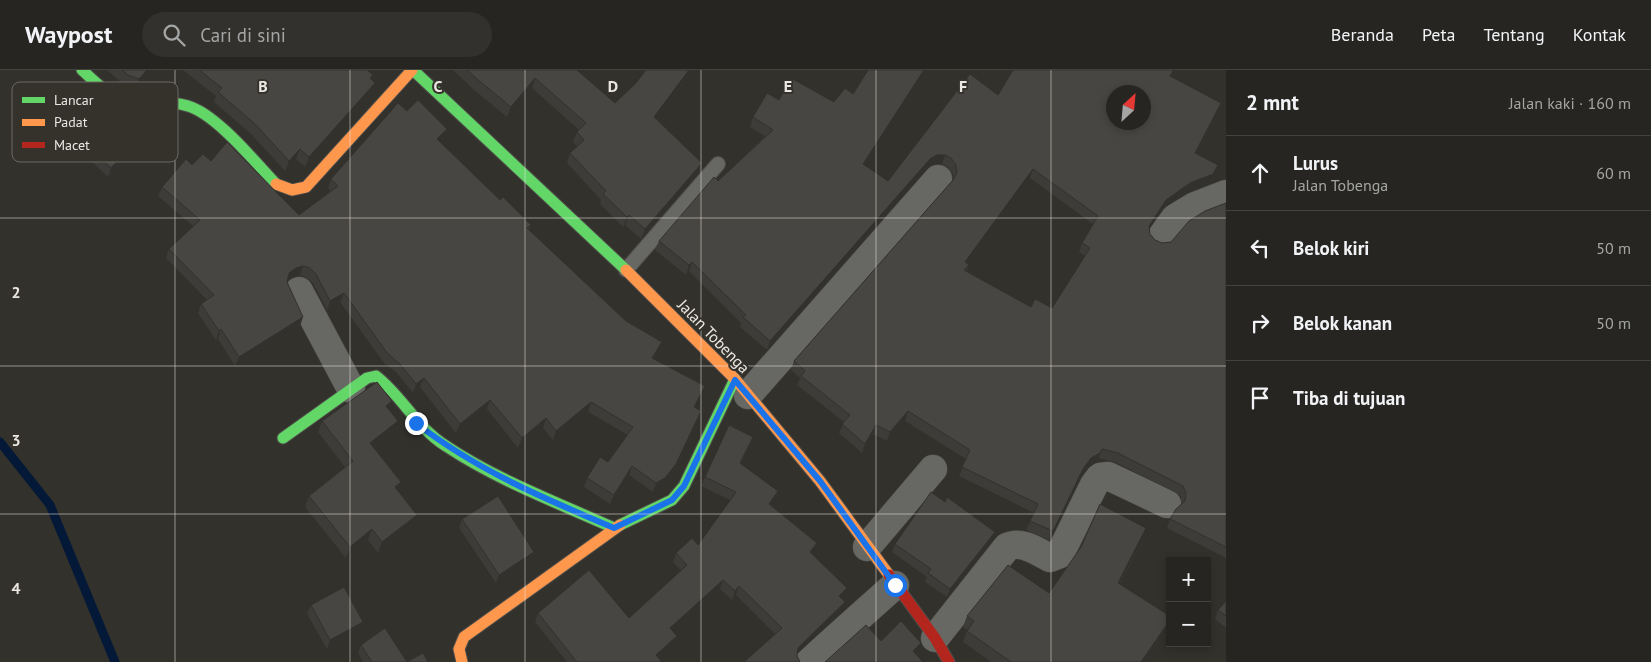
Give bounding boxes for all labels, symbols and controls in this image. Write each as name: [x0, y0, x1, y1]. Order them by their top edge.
search box: [142, 12, 492, 57]
text: Waypost: [25, 19, 112, 50]
icon: search: [160, 21, 188, 49]
text: Cari di sini: [200, 23, 286, 47]
text: Beranda: [1331, 23, 1394, 46]
text: Peta: [1422, 23, 1456, 46]
text: Tentang: [1484, 23, 1545, 46]
text: Kontak: [1573, 23, 1626, 46]
text: B: [258, 76, 268, 96]
text: C: [434, 76, 443, 96]
text: D: [608, 76, 618, 96]
text: E: [784, 76, 792, 96]
text: F: [959, 76, 967, 96]
legend: [12, 82, 178, 162]
north arrow: [1106, 85, 1151, 130]
text: 2 mnt: [1246, 89, 1299, 116]
text: Lancar: [54, 91, 94, 109]
text: Jalan kaki · 160 m: [1509, 93, 1631, 113]
text: Padat: [54, 113, 88, 131]
text: Macet: [54, 136, 90, 154]
text: Lurus: [1293, 151, 1338, 175]
icon: ahead: [1246, 159, 1274, 187]
text: 60 m: [1596, 163, 1631, 183]
text: Jalan Tobenga: [1293, 175, 1388, 195]
icon: left: [1246, 234, 1274, 262]
text: Belok kiri: [1293, 236, 1369, 260]
text: 50 m: [1596, 238, 1631, 258]
text: 2: [11, 282, 21, 302]
street label: Jalan Tobenga: [673, 294, 754, 377]
icon: right: [1246, 309, 1274, 337]
text: Belok kanan: [1293, 311, 1392, 335]
text: 50 m: [1596, 313, 1631, 333]
icon: arrive: [1246, 384, 1274, 412]
text: Tiba di tujuan: [1293, 386, 1405, 410]
route end: [405, 412, 428, 435]
text: 3: [11, 430, 21, 450]
map controls: [1166, 557, 1211, 647]
button: +: [1166, 557, 1211, 602]
route start: [884, 574, 907, 597]
text: 4: [11, 578, 21, 598]
button: −: [1166, 602, 1211, 647]

